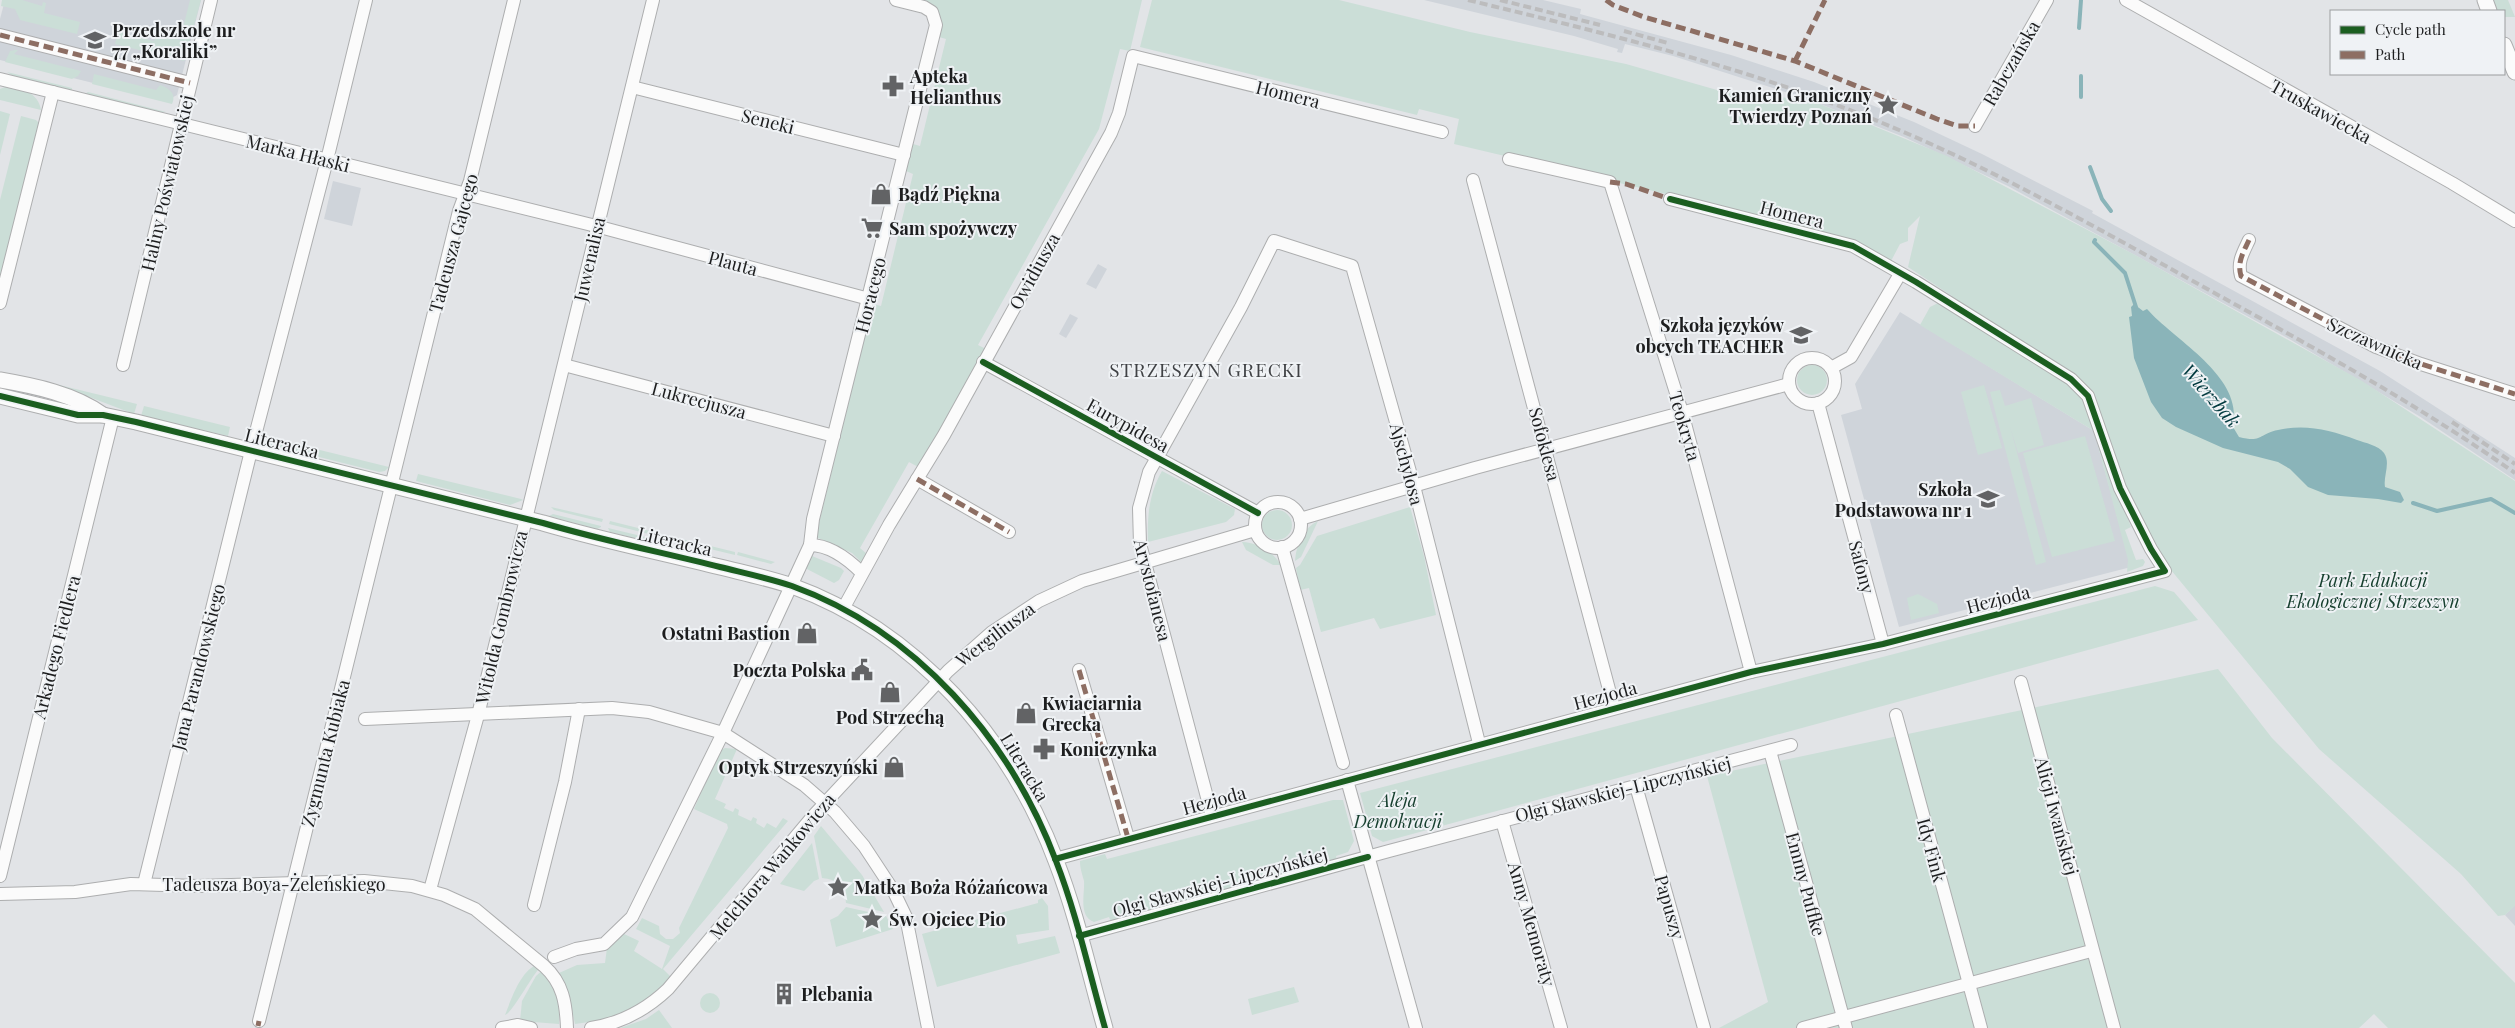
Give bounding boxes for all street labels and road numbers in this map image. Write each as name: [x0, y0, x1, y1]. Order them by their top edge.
street label: Rabczańska: [1977, 16, 2045, 110]
street label: Truskawiecka: [2266, 73, 2376, 149]
street label: Homera: [1253, 74, 1323, 114]
street label: Haliny Poświatowskiej: [135, 93, 199, 273]
street label: Seneki: [739, 103, 797, 139]
street label: Marka Hłaski: [244, 129, 352, 177]
street label: Tadeusza Gajcego: [423, 171, 483, 315]
street label: Homera: [1757, 194, 1827, 234]
street label: Juwenalisa: [567, 214, 610, 305]
street label: Owidiusza: [1003, 228, 1065, 314]
street label: Plauta: [706, 245, 760, 281]
street label: Horacego: [849, 255, 891, 335]
street label: Szczawnicka: [2324, 311, 2426, 375]
street label: Lukrecjusza: [649, 376, 749, 424]
street label: Teokryta: [1664, 388, 1706, 464]
street label: Eurypidesa: [1082, 392, 1174, 458]
street label: Sofoklesa: [1524, 404, 1566, 484]
street label: Ajschylosa: [1384, 419, 1429, 508]
street label: Literacka: [242, 422, 322, 464]
street label: Literacka: [635, 521, 715, 561]
street label: Witolda Gombrowicza: [469, 528, 533, 707]
street label: Arystofanesa: [1128, 535, 1177, 644]
street label: Safony: [1843, 538, 1881, 596]
street label: Arkadego Fiedlera: [26, 573, 85, 722]
street label: Hezjoda: [1964, 579, 2033, 619]
street label: Jana Parandowskiego: [165, 581, 230, 754]
street label: Wergiliusza: [950, 596, 1040, 672]
street label: Hezjoda: [1570, 675, 1640, 715]
street label: Zygmunta Kubiaka: [295, 677, 355, 829]
street label: Literacka: [995, 728, 1055, 806]
street label: Olgi Sławskiej-Lipczyńskiej: [1513, 751, 1733, 827]
street label: Alicji Iwańskiej: [2029, 753, 2084, 878]
street label: Hezjoda: [1179, 780, 1249, 820]
street label: Melchiora Wańkowicza: [704, 788, 840, 944]
street label: Idy Fink: [1912, 815, 1952, 885]
street label: Emmy Puffke: [1781, 829, 1831, 939]
street label: Olgi Sławskiej-Lipczyńskiej: [1110, 842, 1330, 922]
street label: Anny Memoraty: [1502, 858, 1561, 989]
street label: Tadeusza Boya-Żeleńskiego: [162, 872, 386, 896]
street label: Papuszy: [1649, 872, 1691, 942]

